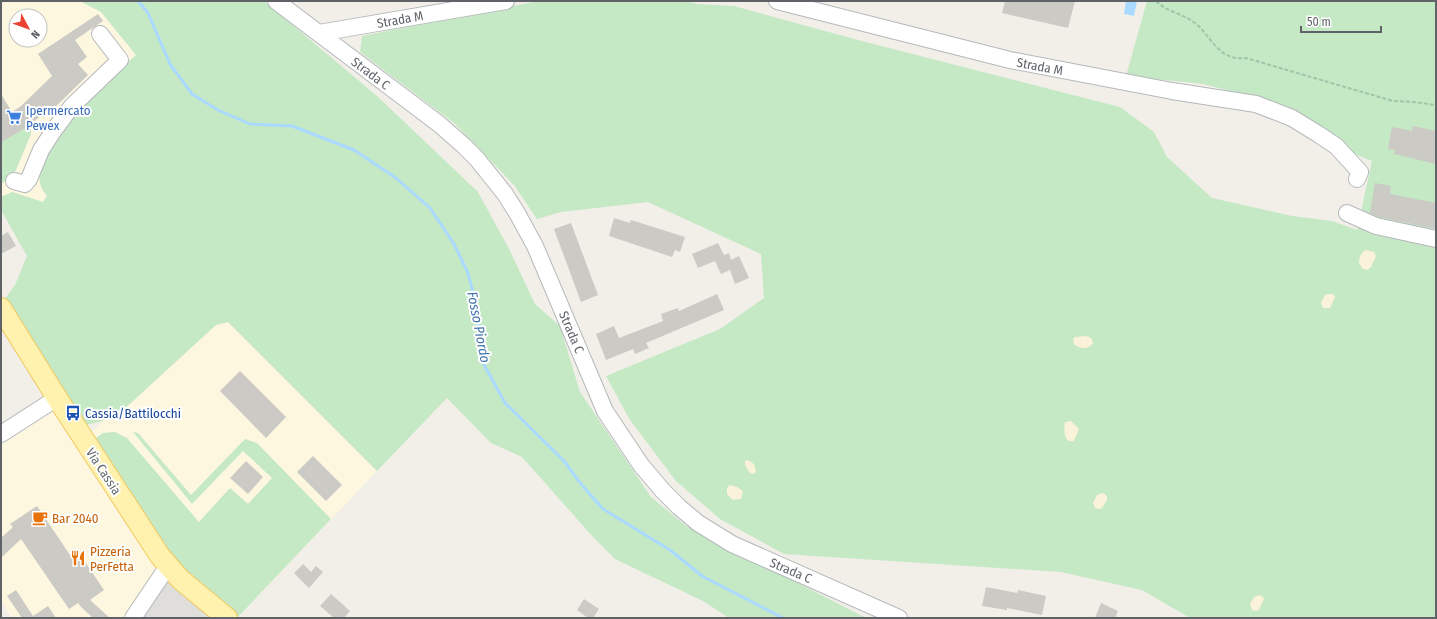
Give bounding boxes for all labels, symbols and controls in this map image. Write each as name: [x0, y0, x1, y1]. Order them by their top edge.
north arrow: [8, 8, 48, 48]
street label: Strada M: [376, 8, 424, 31]
scale bar: [1301, 8, 1381, 34]
text: 50 m: [1307, 15, 1331, 29]
text: N: [28, 27, 42, 41]
street label: Strada C: [349, 54, 393, 93]
street label: Strada M: [1015, 55, 1064, 78]
place label: Ipermercato Pewex: [26, 103, 91, 133]
supermarket icon: Ipermercato Pewex: [5, 108, 23, 126]
water label: Fosso Piordo: [463, 290, 494, 364]
street label: Strada C: [556, 309, 587, 356]
bus stop icon: Cassia/Battilocchi: [64, 404, 82, 422]
place label: Cassia/Battilocchi: [85, 406, 181, 421]
street label: Via Cassia: [83, 445, 124, 497]
cafe icon: Bar 2040: [31, 509, 49, 527]
place label: Bar 2040: [52, 511, 99, 526]
place label: Pizzeria PerFetta: [90, 544, 134, 574]
restaurant icon: Pizzeria PerFetta: [69, 549, 87, 567]
street label: Strada C: [768, 555, 814, 586]

